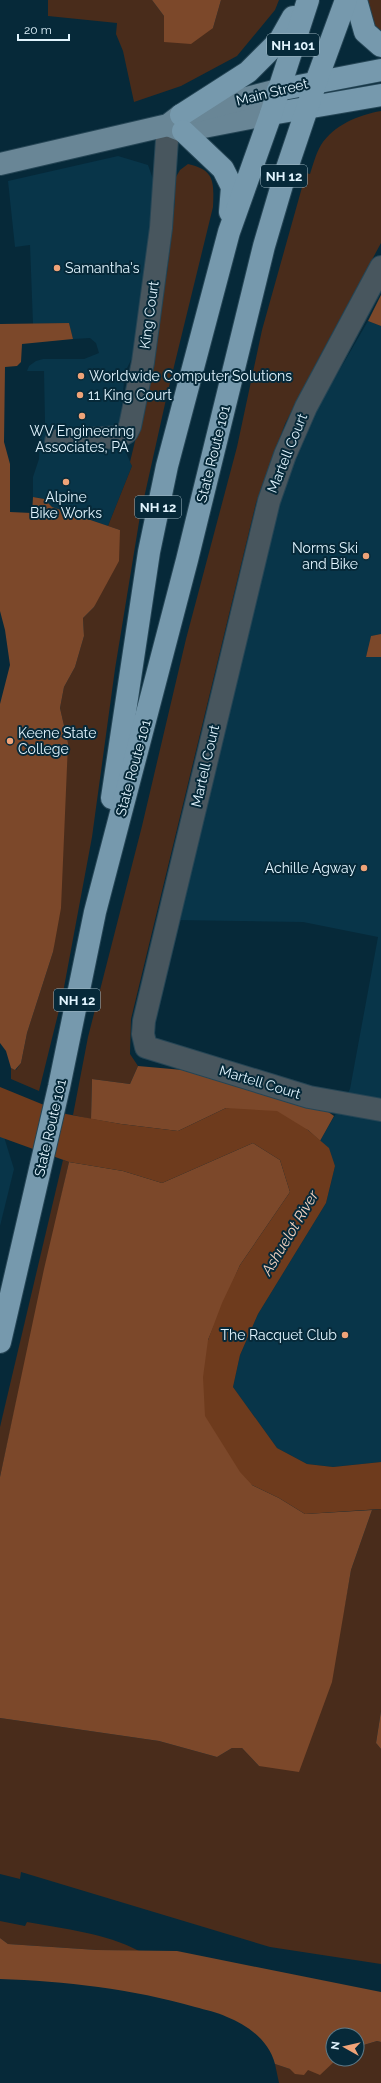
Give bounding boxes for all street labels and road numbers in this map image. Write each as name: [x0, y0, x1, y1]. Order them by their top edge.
road number: NH 101: [267, 34, 319, 56]
street label: Main Street: [234, 75, 310, 109]
road number: NH 12: [261, 165, 307, 187]
street label: King Court: [136, 280, 162, 350]
street label: State Route 101: [193, 404, 233, 504]
street label: Martell Court: [264, 411, 310, 495]
road number: NH 12: [135, 496, 181, 518]
street label: State Route 101: [112, 718, 154, 818]
street label: Martell Court: [188, 723, 222, 809]
road number: NH 12: [54, 989, 100, 1011]
street label: Martell Court: [217, 1062, 303, 1102]
street label: State Route 101: [31, 1078, 69, 1178]

